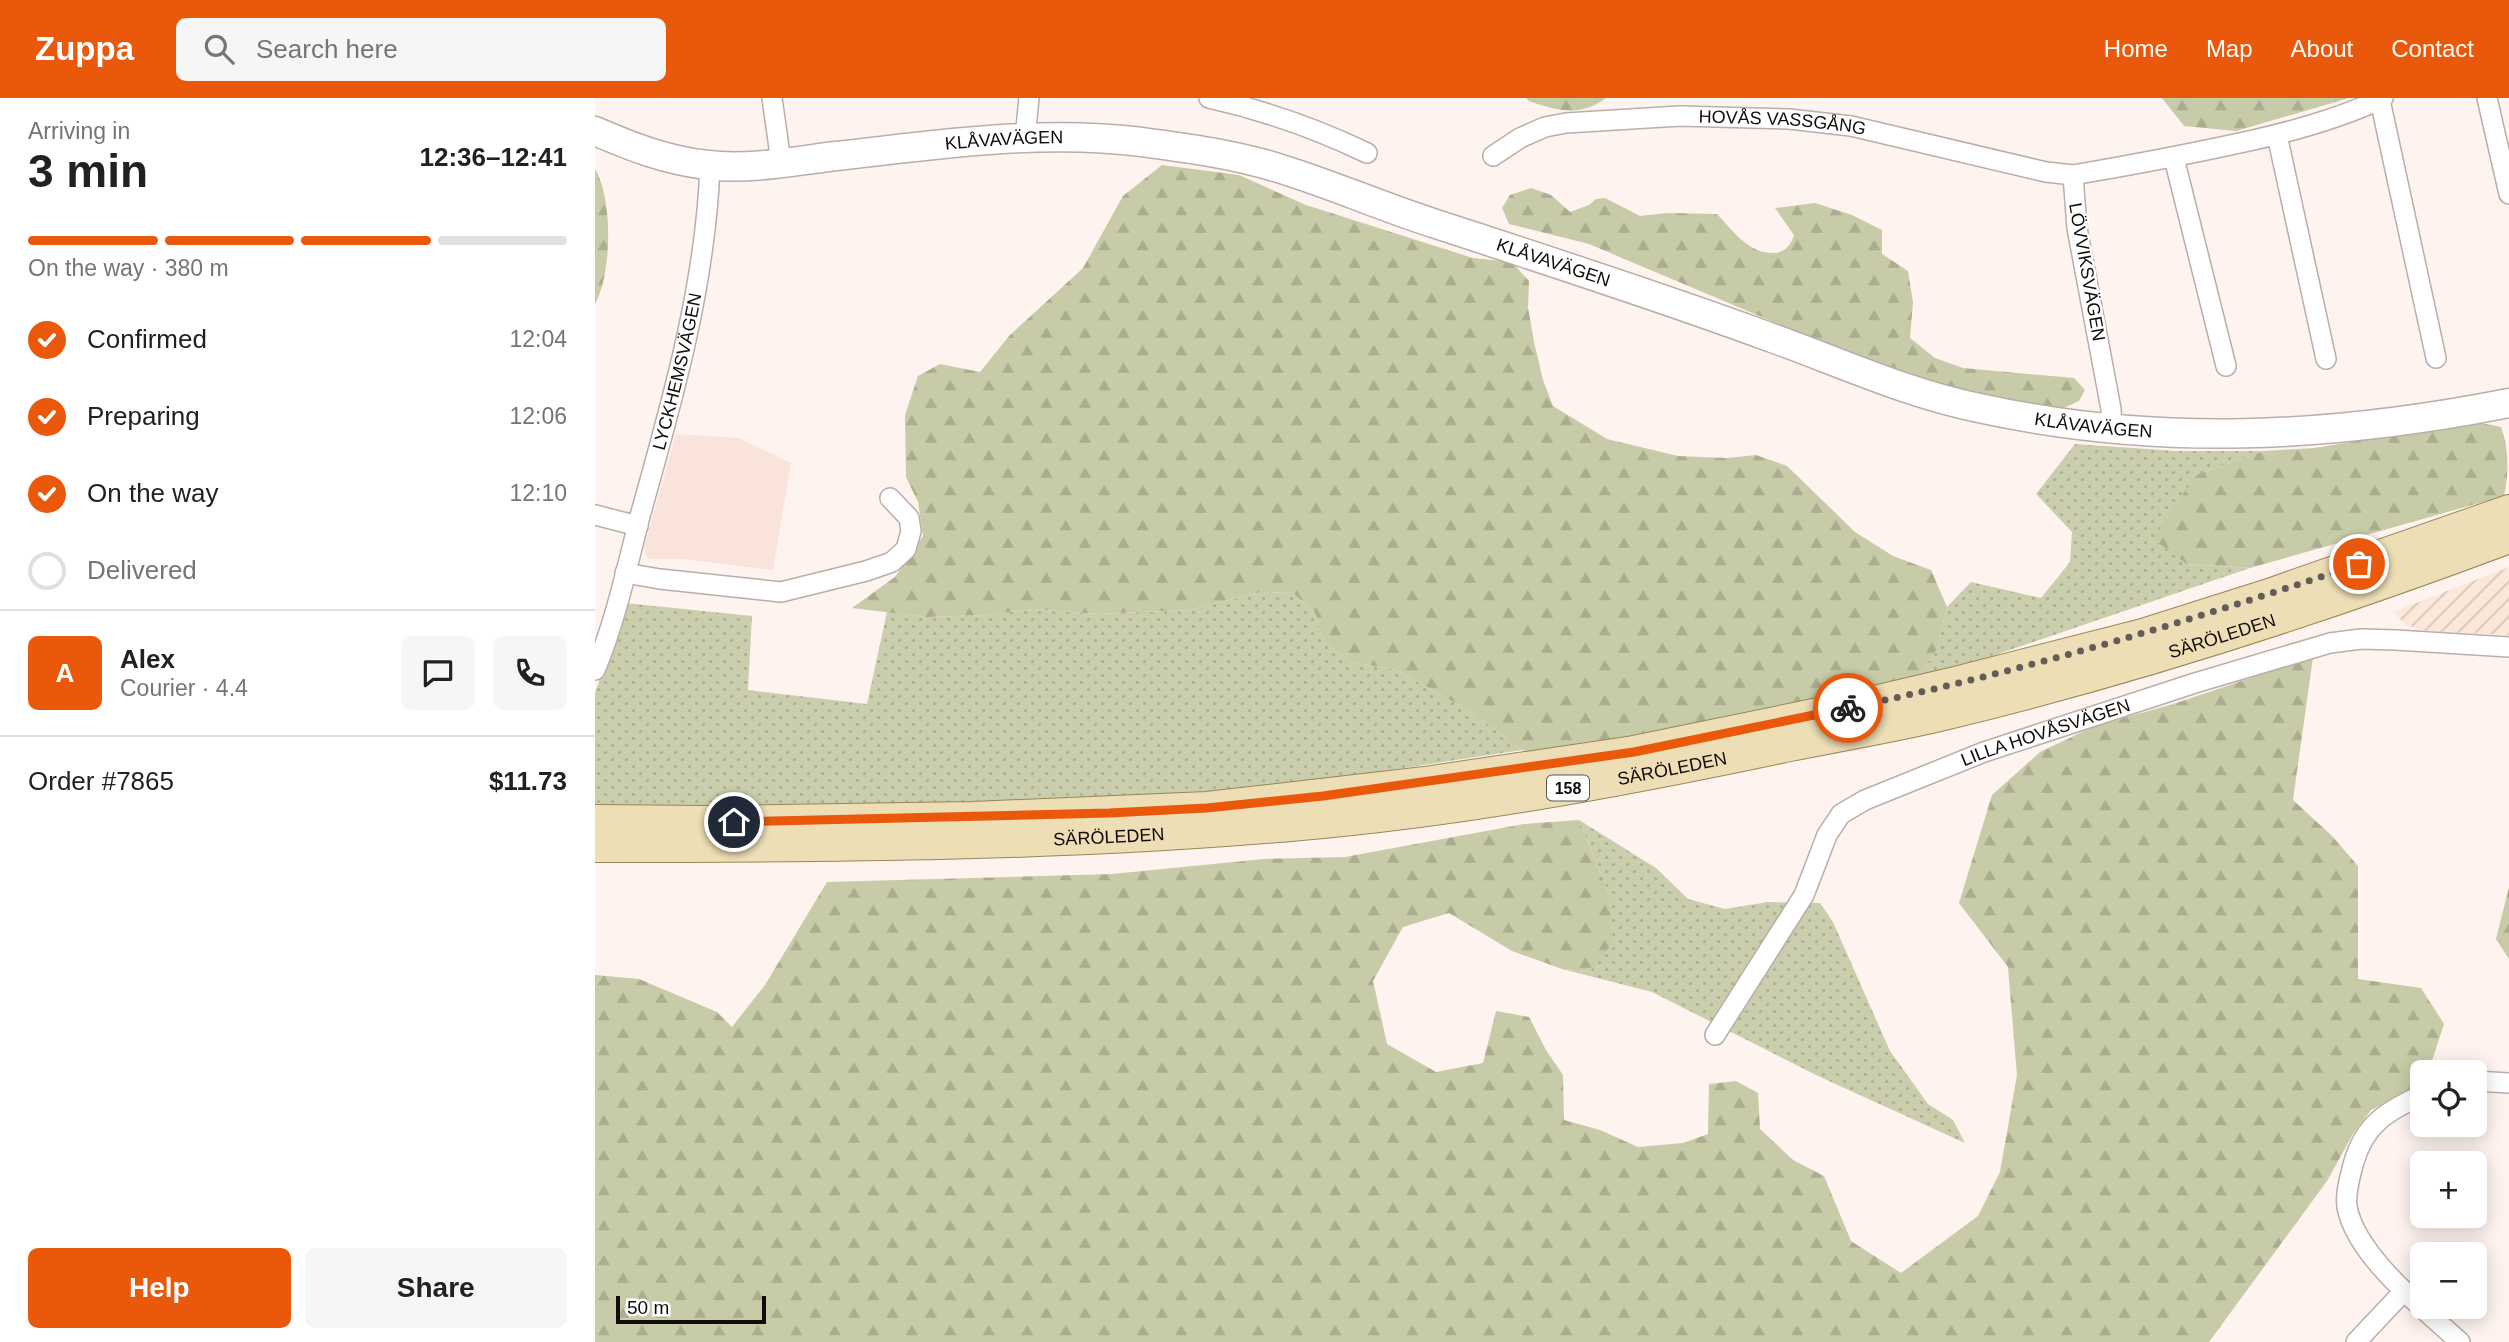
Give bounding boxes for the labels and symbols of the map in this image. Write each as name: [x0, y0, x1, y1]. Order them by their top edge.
street label: HOVÅS VASSGÅNG: [1698, 107, 1868, 139]
street label: KLÅVAVÄGEN: [944, 127, 1063, 154]
street label: LÖVVIKSVÄGEN: [2065, 201, 2109, 343]
street label: KLÅVAVÄGEN: [1494, 234, 1613, 291]
street label: LYCKHEMSVÄGEN: [649, 291, 705, 452]
street label: KLÅVAVÄGEN: [2033, 409, 2153, 442]
pin: [2329, 534, 2389, 594]
street label: SÄRÖLEDEN: [2166, 610, 2278, 662]
courier: [1813, 673, 1883, 743]
street label: LILLA HOVÅSVÄGEN: [1958, 695, 2133, 770]
street label: SÄRÖLEDEN: [1616, 748, 1729, 789]
road number: 158: [1547, 776, 1589, 800]
pin: [704, 792, 764, 852]
street label: SÄRÖLEDEN: [1053, 824, 1165, 850]
scale bar: [616, 1293, 767, 1325]

